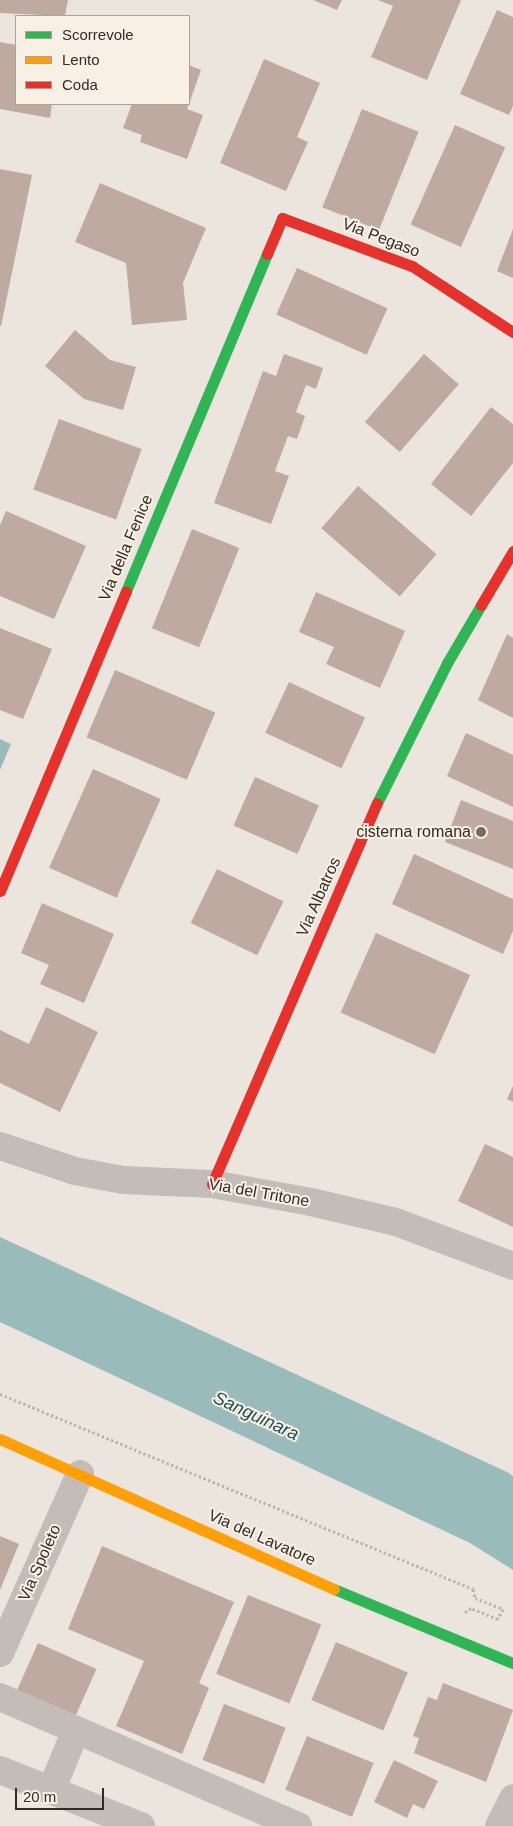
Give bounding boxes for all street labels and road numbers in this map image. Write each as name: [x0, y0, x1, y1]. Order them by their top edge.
street label: Via Pegaso: [339, 214, 423, 262]
street label: Via della Fenice: [95, 492, 157, 604]
street label: Via Albatros: [293, 854, 345, 940]
street label: Via del Tritone: [207, 1175, 311, 1211]
street label: Via del Lavatore: [205, 1506, 319, 1570]
street label: Via Spoleto: [15, 1522, 65, 1604]

